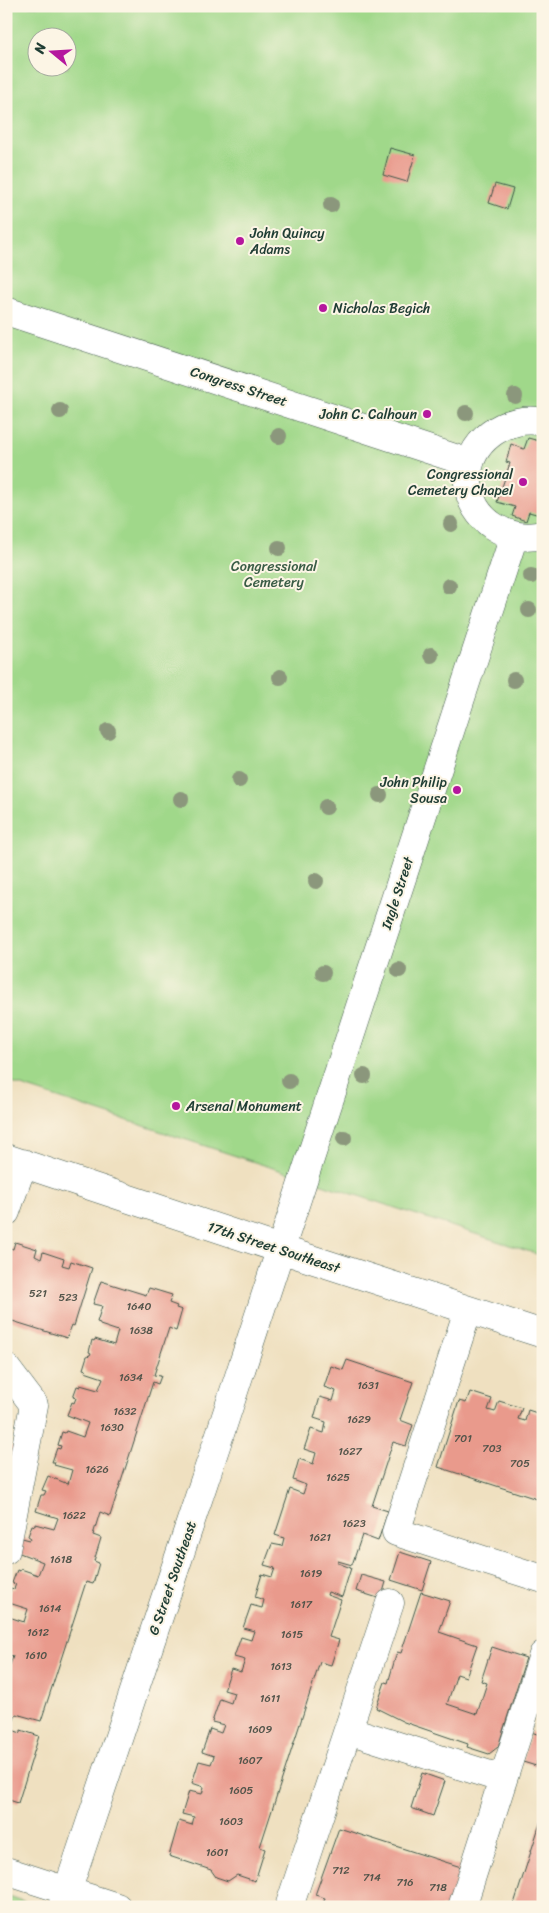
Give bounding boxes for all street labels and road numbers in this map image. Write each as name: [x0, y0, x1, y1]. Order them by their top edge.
street label: Congress Street: [187, 359, 291, 414]
street label: Ingle Street: [374, 852, 421, 934]
street label: 17th Street Southeast: [204, 1214, 345, 1281]
street label: G Street Southeast: [141, 1518, 204, 1639]

